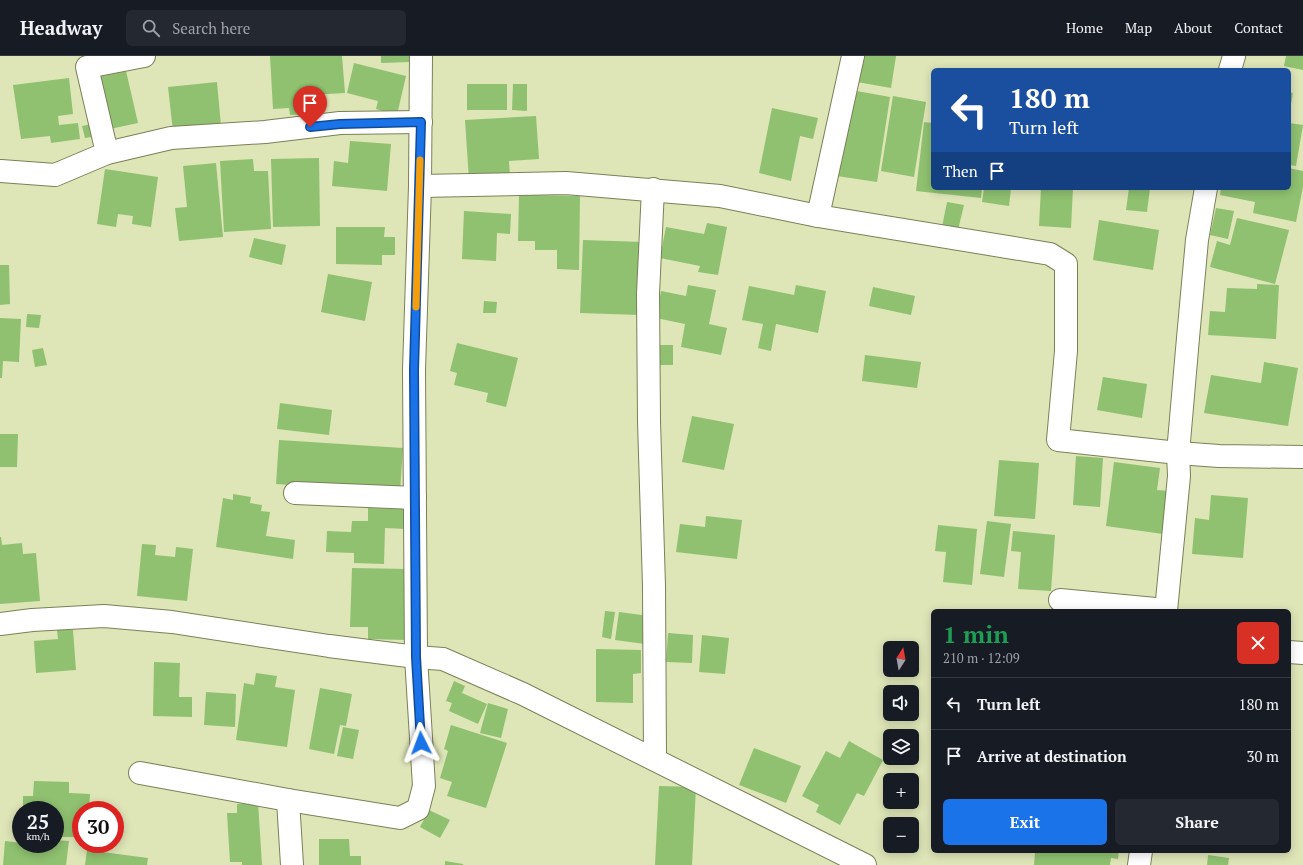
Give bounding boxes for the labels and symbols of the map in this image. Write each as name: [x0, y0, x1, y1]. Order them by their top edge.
pin: [293, 86, 327, 127]
north arrow: [883, 641, 919, 677]
position arrow: [400, 722, 442, 764]
speed limit sign: 30: [72, 801, 124, 853]

